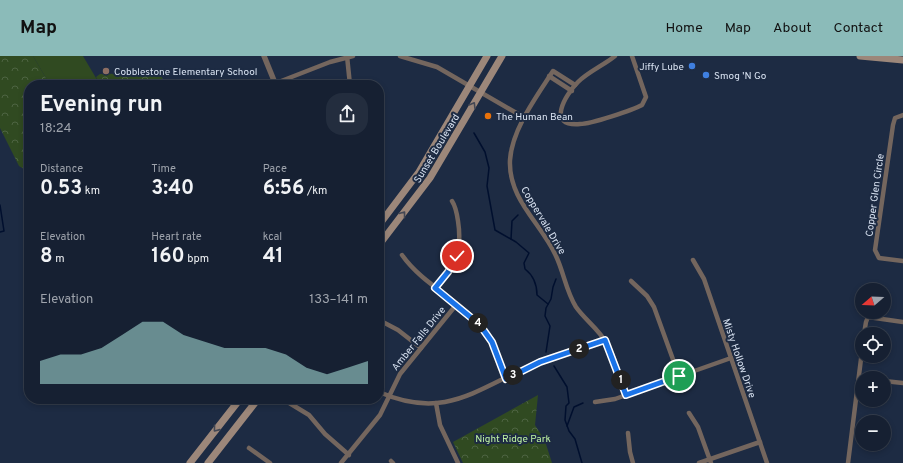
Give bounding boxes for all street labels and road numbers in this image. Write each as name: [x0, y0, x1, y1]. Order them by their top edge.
street label: Sunset Boulevard: [411, 112, 463, 186]
street label: Copper Glen Circle: [863, 153, 888, 238]
street label: Coppervale Drive: [517, 184, 568, 257]
street label: Amber Falls Drive: [389, 304, 449, 374]
street label: Misty Hollow Drive: [719, 317, 758, 400]

